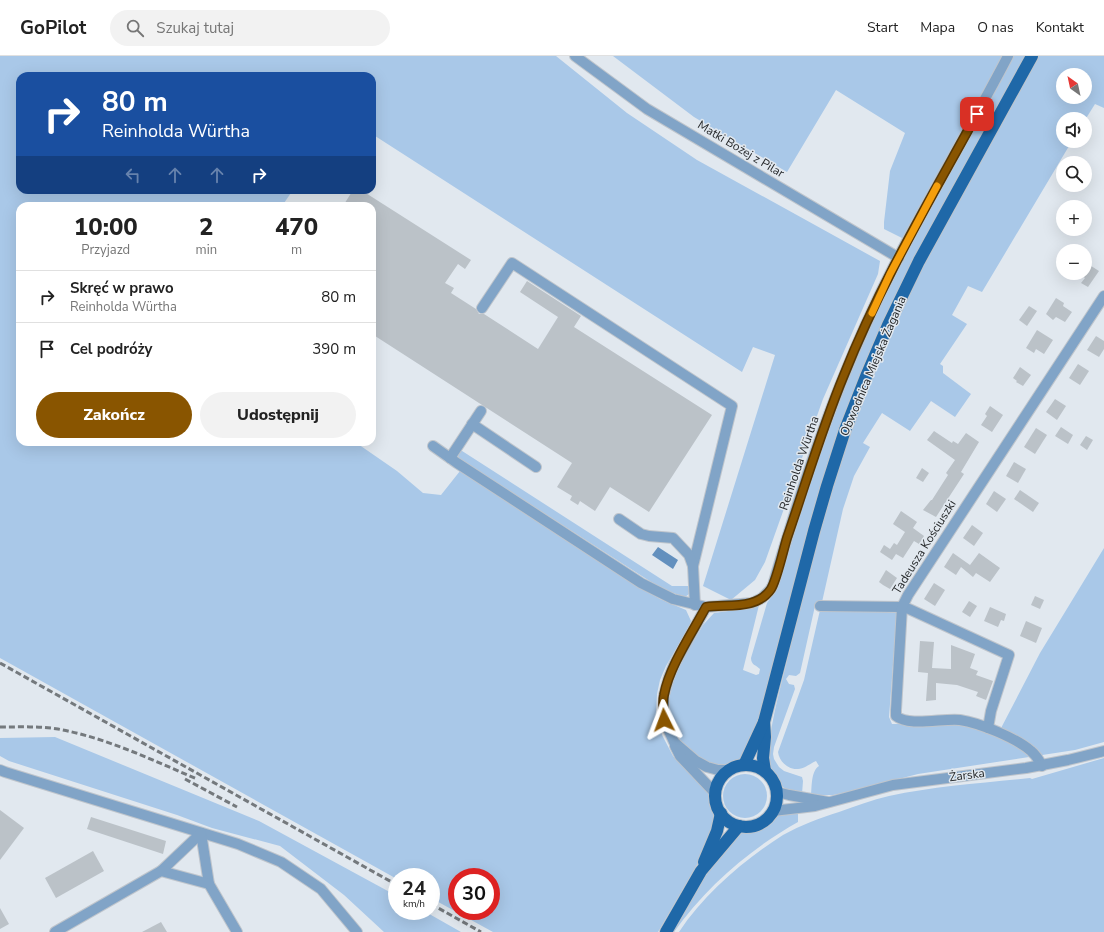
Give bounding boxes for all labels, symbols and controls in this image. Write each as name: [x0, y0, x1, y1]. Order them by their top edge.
search box: [110, 10, 390, 46]
text: GoPilot: [20, 15, 86, 41]
icon: search: [124, 17, 146, 39]
text: Szukaj tutaj: [156, 18, 234, 38]
text: Start: [867, 18, 898, 37]
text: Mapa: [920, 18, 955, 37]
text: O nas: [977, 18, 1014, 37]
text: Kontakt: [1036, 18, 1084, 37]
north arrow: [1056, 68, 1092, 104]
map controls: [1056, 68, 1092, 280]
text: 80 m: [102, 83, 168, 121]
icon: right: [36, 88, 88, 140]
pin: [960, 97, 994, 131]
icon: arrive: [966, 103, 988, 125]
button: sound: [1056, 112, 1092, 148]
street label: Matki Bożej z Pilar: [695, 117, 788, 182]
text: Reinholda Würtha: [102, 119, 250, 143]
button: search: [1056, 156, 1092, 192]
icon: left: [122, 164, 144, 186]
icon: ahead: [164, 164, 186, 186]
icon: ahead: [206, 164, 228, 186]
icon: right: [248, 164, 270, 186]
button: +: [1056, 200, 1092, 236]
text: 10:00: [74, 211, 138, 243]
text: 2: [199, 211, 214, 243]
text: 470: [275, 211, 318, 243]
text: Przyjazd: [81, 241, 130, 259]
text: min: [196, 241, 217, 259]
text: m: [291, 241, 302, 259]
button: −: [1056, 244, 1092, 280]
text: Skręć w prawo: [70, 278, 174, 298]
icon: right: [36, 286, 58, 308]
text: 80 m: [321, 287, 356, 307]
street label: Obwodnica Miejska Żagania: [836, 294, 910, 438]
text: Reinholda Würtha: [70, 298, 177, 316]
icon: arrive: [36, 338, 58, 360]
text: Cel podróży: [70, 339, 152, 359]
text: 390 m: [312, 339, 356, 359]
button: Zakończ: [36, 392, 192, 438]
button: Udostępnij: [200, 392, 356, 438]
street label: Reinholda Würtha: [775, 414, 823, 512]
street label: Tadeusza Kościuszki: [889, 497, 959, 597]
position arrow: [643, 699, 685, 741]
street label: Żarska: [948, 765, 986, 785]
speed limit sign: 30: [448, 868, 500, 920]
text: 24: [402, 875, 426, 902]
text: km/h: [403, 897, 425, 911]

